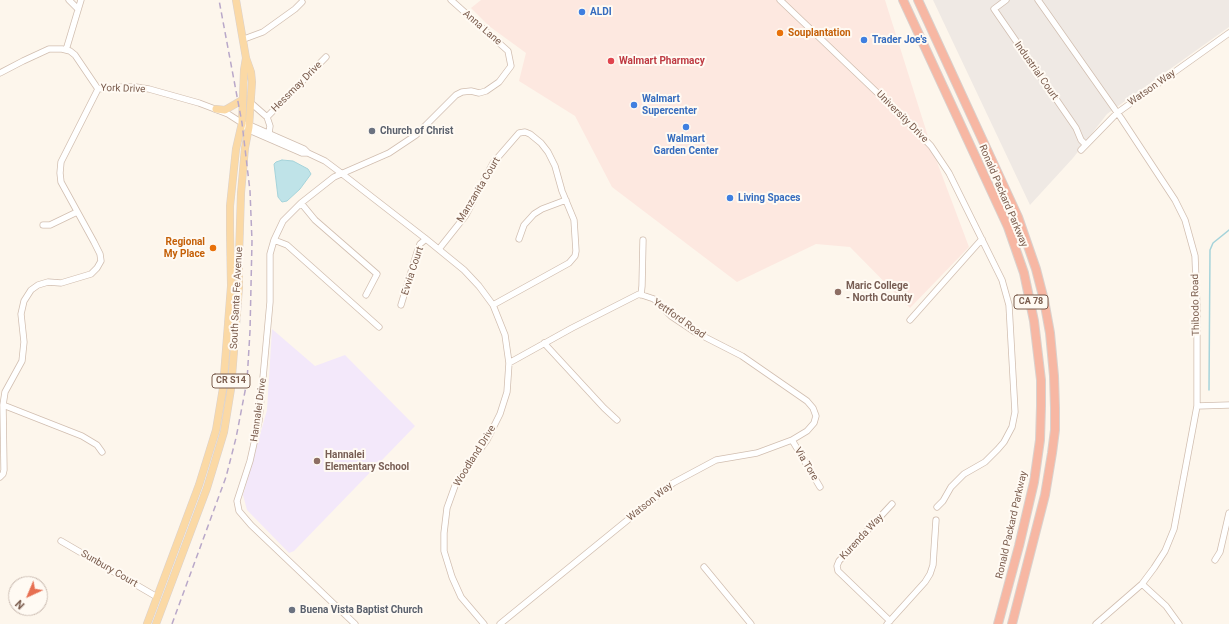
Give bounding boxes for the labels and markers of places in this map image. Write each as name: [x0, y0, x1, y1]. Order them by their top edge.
place label: ALDI: [590, 6, 612, 18]
marker: ALDI: [577, 7, 587, 17]
place label: Souplantation: [788, 27, 851, 39]
marker: Souplantation: [775, 28, 785, 38]
place label: Trader Joe's: [872, 34, 927, 46]
marker: Trader Joe's: [859, 35, 869, 45]
place label: Walmart Pharmacy: [619, 55, 705, 67]
marker: Walmart Pharmacy: [606, 56, 616, 66]
place label: Walmart Supercenter: [642, 93, 697, 116]
marker: Walmart Supercenter: [629, 100, 639, 110]
marker: Walmart Garden Center: [681, 122, 691, 132]
place label: Church of Christ: [380, 125, 453, 137]
marker: Church of Christ: [367, 126, 377, 136]
place label: Walmart Garden Center: [654, 133, 718, 156]
place label: Living Spaces: [738, 192, 800, 204]
marker: Living Spaces: [725, 193, 735, 203]
place label: Regional My Place: [164, 236, 205, 260]
marker: Regional My Place: [208, 243, 218, 253]
place label: Maric College - North County: [846, 280, 912, 304]
marker: Maric College - North County: [833, 287, 843, 297]
place label: Hannalei Elementary School: [325, 449, 409, 472]
marker: Hannalei Elementary School: [312, 456, 322, 466]
place label: Buena Vista Baptist Church: [300, 604, 423, 616]
marker: Buena Vista Baptist Church: [287, 605, 297, 615]

